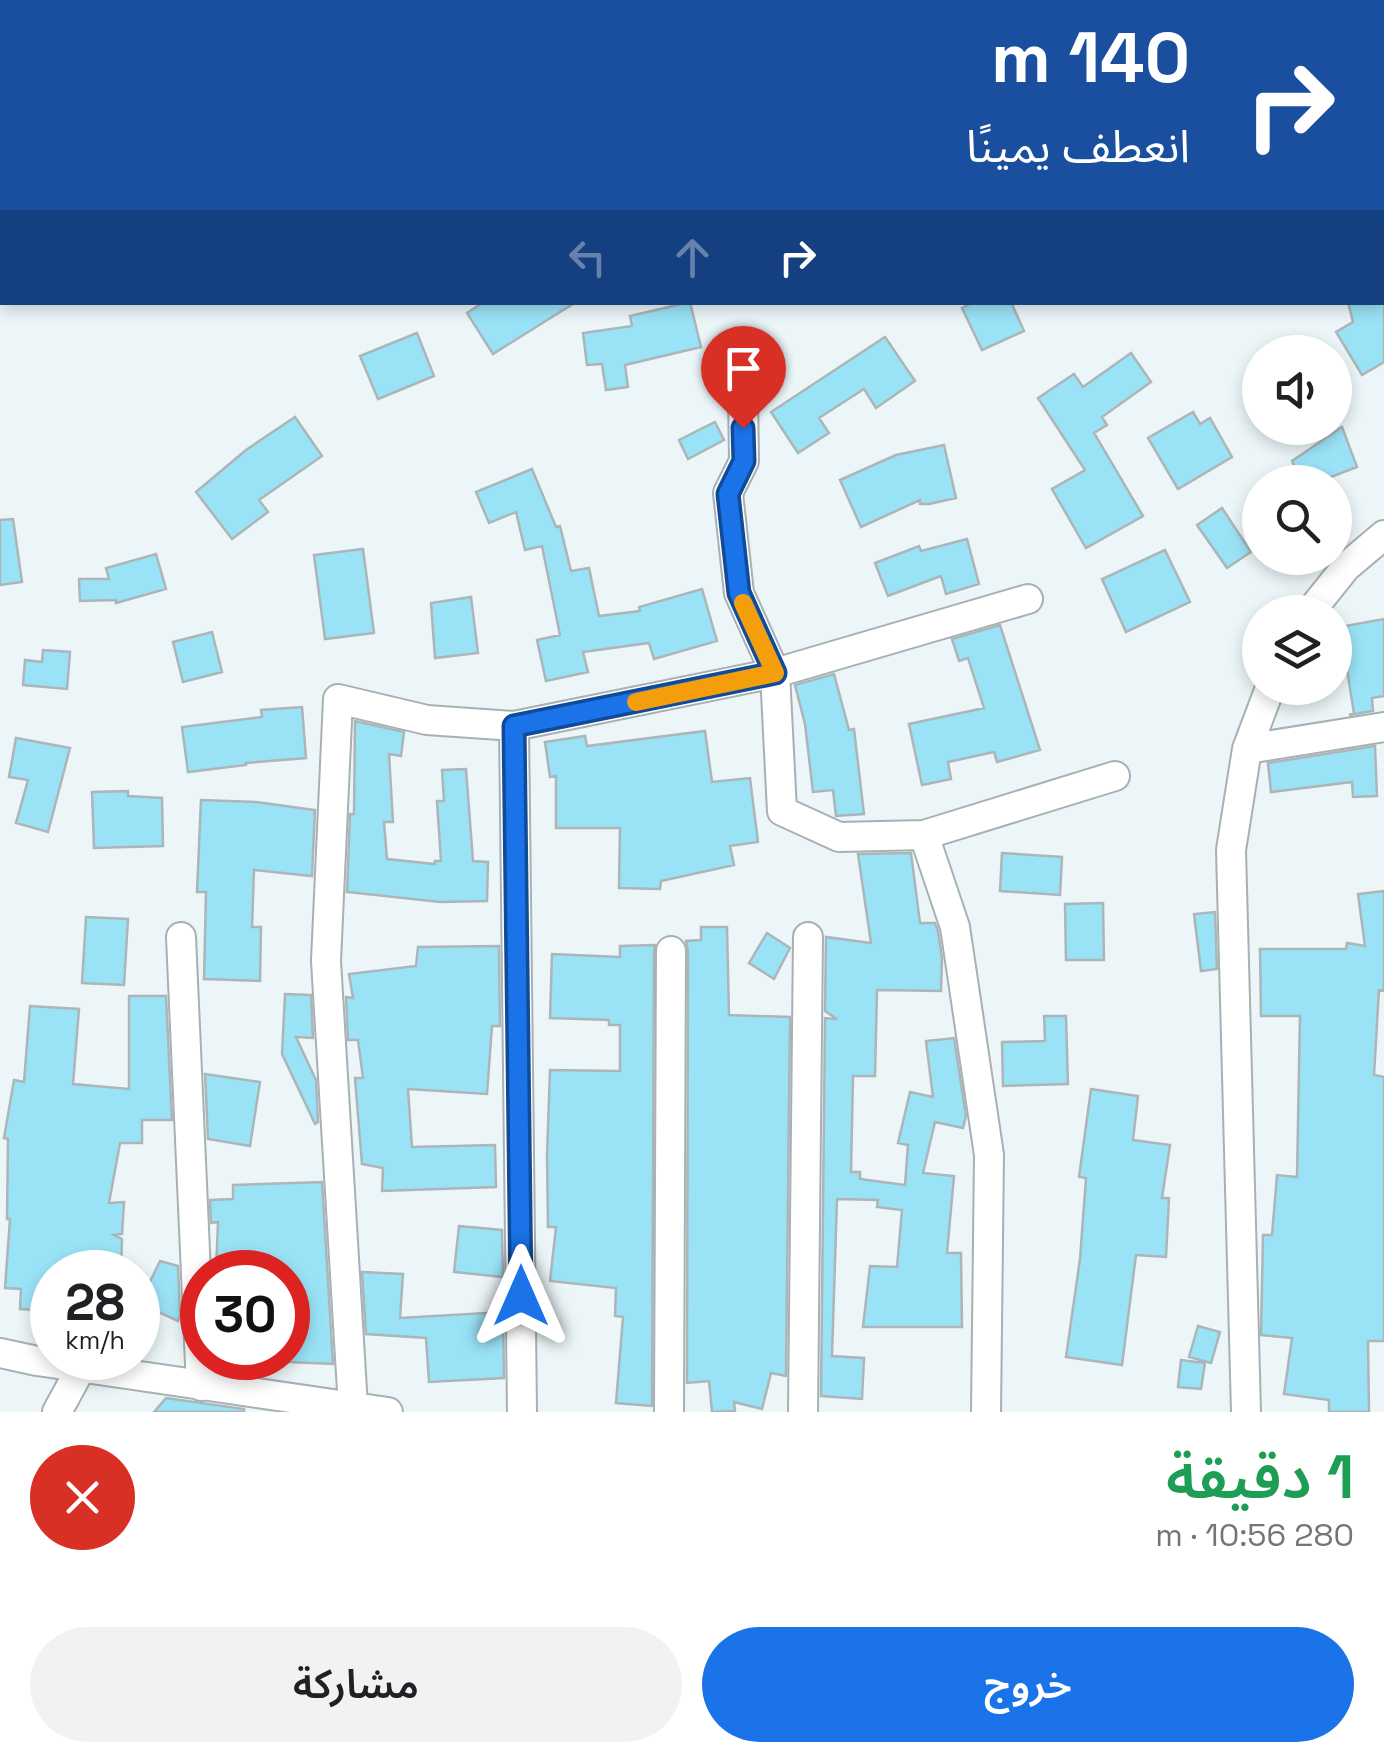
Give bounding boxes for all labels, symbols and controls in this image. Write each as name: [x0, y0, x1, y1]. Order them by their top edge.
text: 140 m: [991, 13, 1190, 102]
icon: right: [1225, 40, 1355, 170]
text: انعطف يمينًا: [966, 118, 1190, 175]
icon: left: [560, 230, 615, 285]
icon: ahead: [665, 230, 720, 285]
icon: right: [770, 230, 825, 285]
pin: [701, 326, 786, 429]
map controls: [1242, 335, 1352, 705]
button: sound: [1242, 335, 1352, 445]
icon: arrive: [716, 341, 771, 396]
button: search: [1242, 465, 1352, 575]
button: layers: [1242, 595, 1352, 705]
position arrow: [469, 1244, 573, 1348]
speed limit sign: 30: [180, 1250, 310, 1380]
text: 28: [65, 1271, 125, 1335]
text: km/h: [65, 1324, 125, 1356]
text: 1 دقيقة: [1166, 1439, 1354, 1516]
button: close: [30, 1445, 135, 1550]
text: 280 m · 10:56: [1155, 1515, 1354, 1555]
button: مشاركة: [30, 1627, 682, 1742]
button: خروج: [702, 1627, 1354, 1742]

